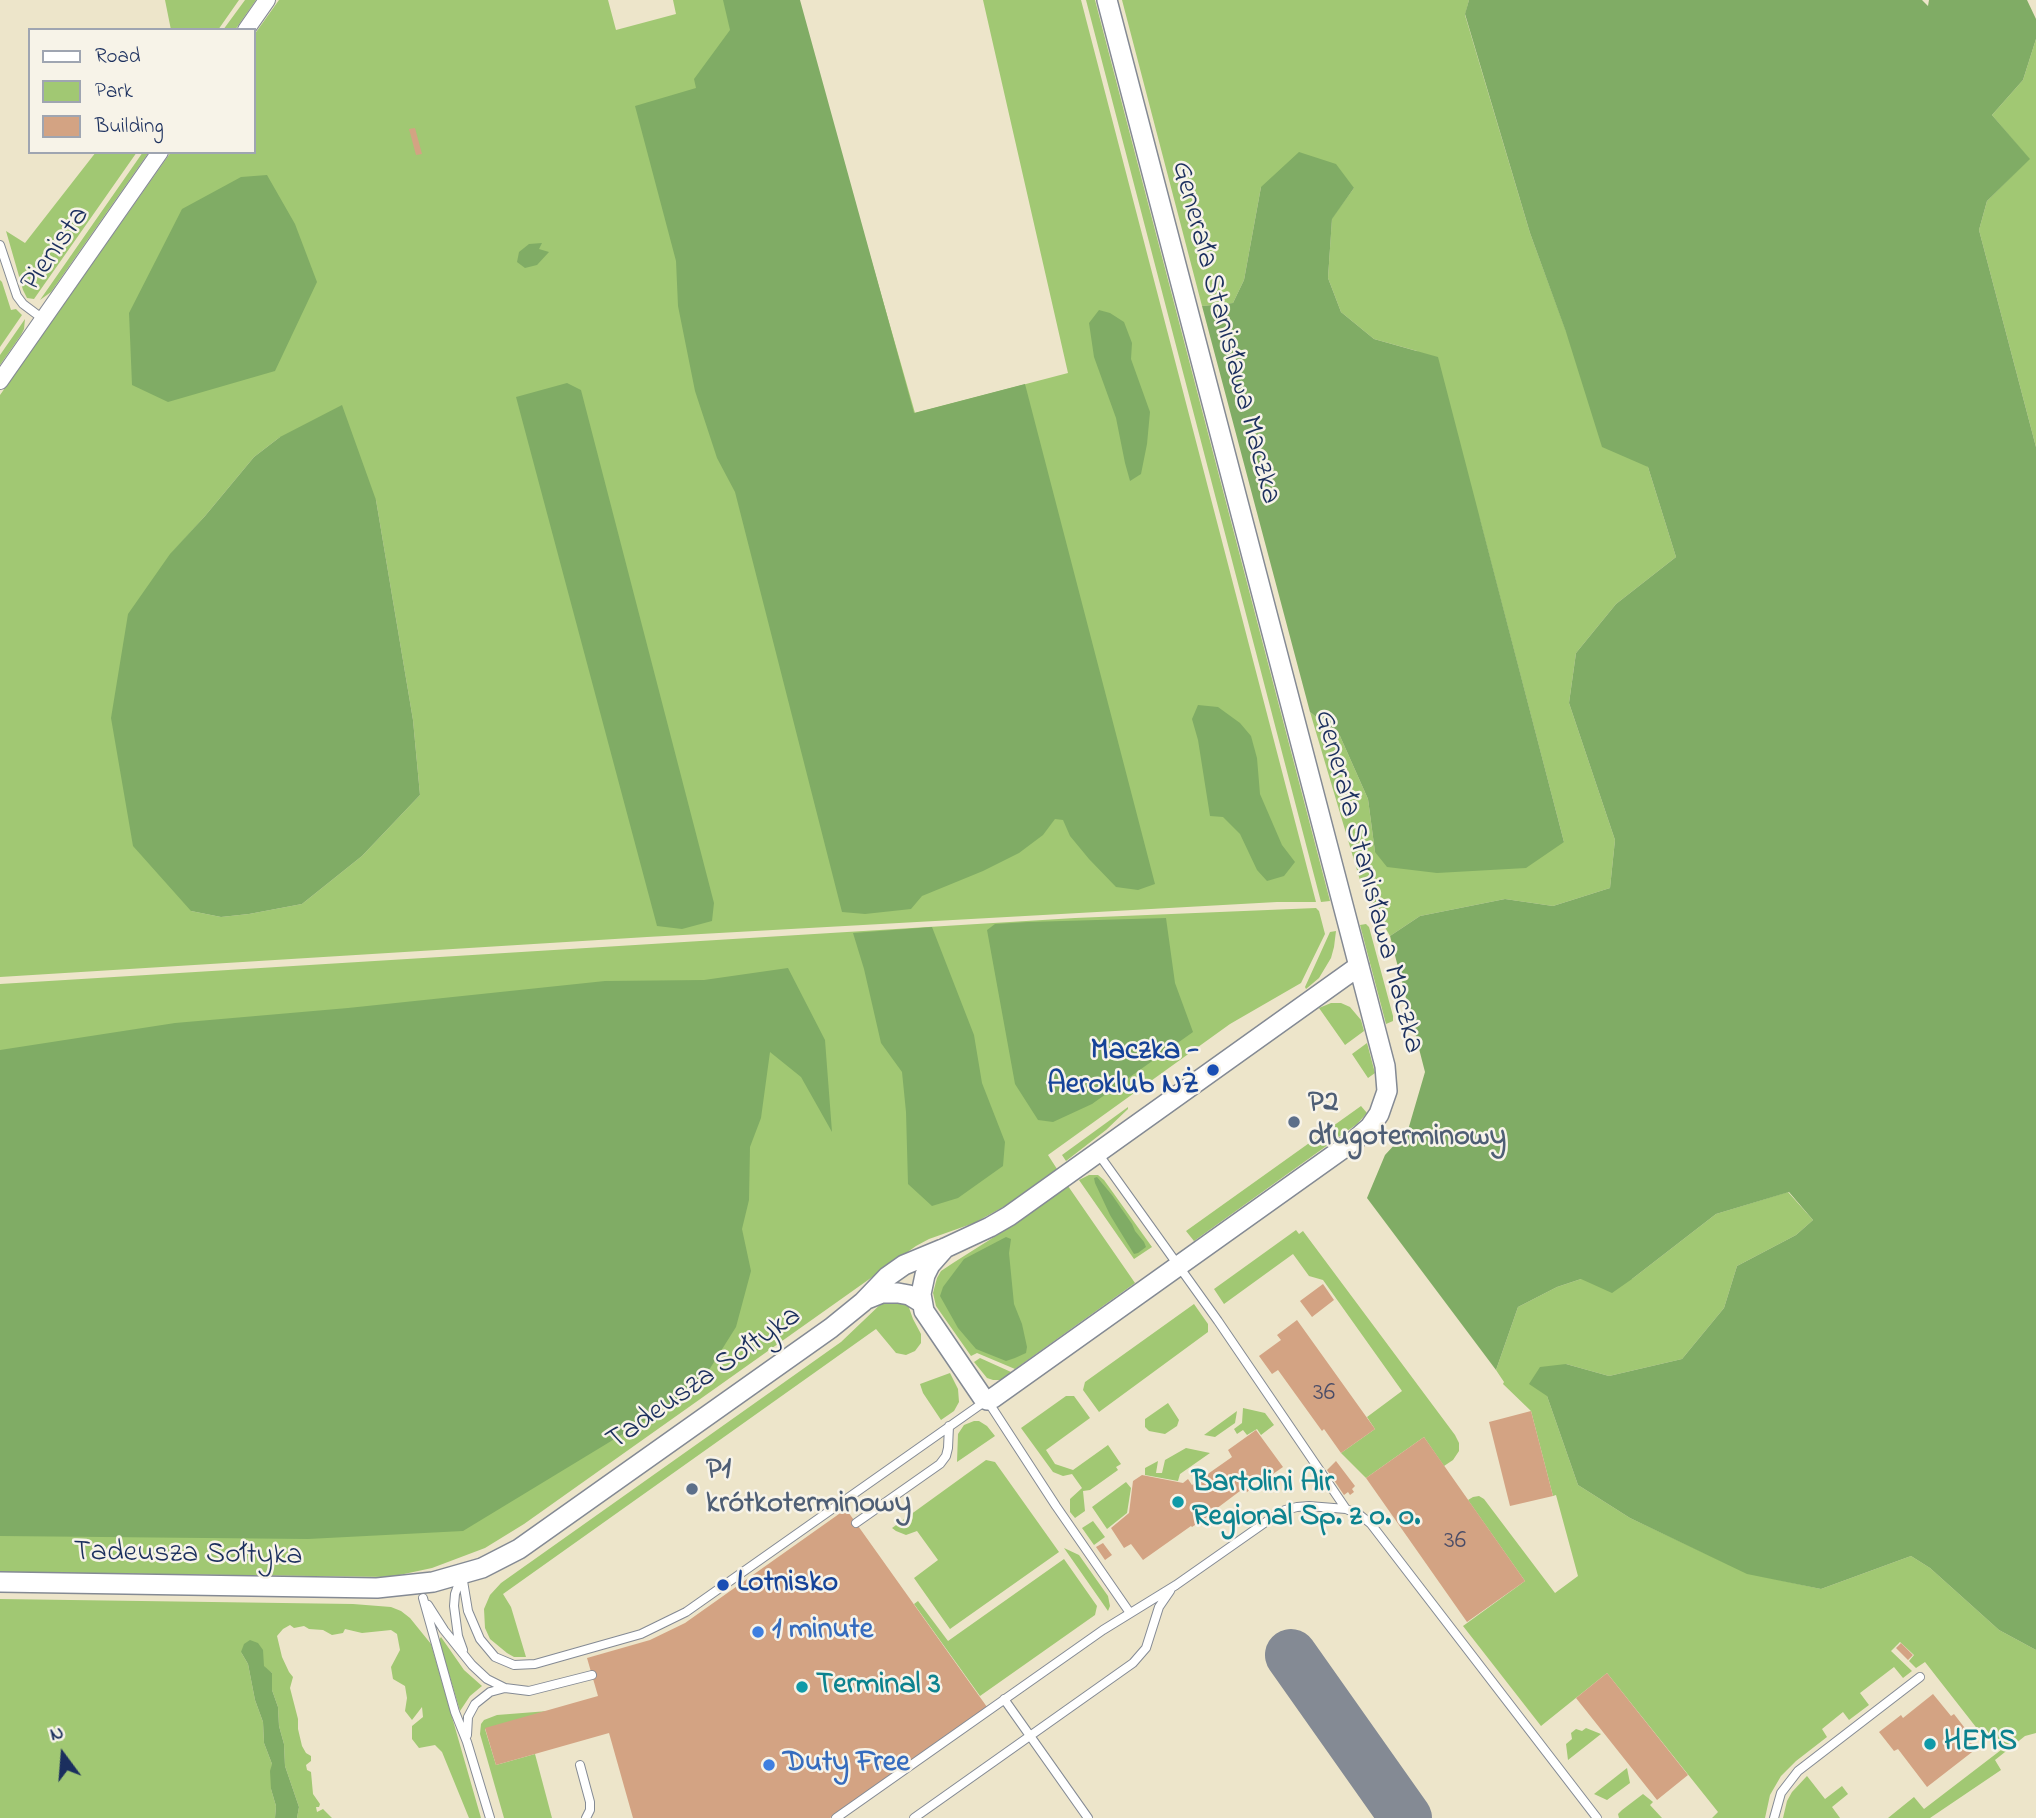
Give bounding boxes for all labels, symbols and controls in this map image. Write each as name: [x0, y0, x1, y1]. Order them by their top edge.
legend: [28, 28, 256, 154]
text: Road: [95, 42, 141, 72]
text: Park: [95, 77, 133, 107]
text: Building: [95, 112, 164, 142]
street label: Generała Stanisława Maczka: [1161, 158, 1287, 508]
street label: Pienista: [15, 200, 99, 300]
street label: Generała Stanisława Maczka: [1304, 707, 1430, 1057]
place label: Maczka - Aeroklub NŻ: [1047, 1035, 1199, 1106]
marker: Maczka - Aeroklub NŻ: [1205, 1062, 1221, 1078]
place label: P2 długoterminowy: [1308, 1087, 1506, 1158]
marker: P2 długoterminowy: [1286, 1114, 1302, 1130]
street label: Tadeusza Sołtyka: [601, 1300, 809, 1460]
house number: 36: [1313, 1379, 1335, 1411]
place label: P1 krótkoterminowy: [706, 1454, 911, 1524]
place label: Bartolini Air Regional Sp. z o. o.: [1192, 1467, 1420, 1538]
marker: P1 krótkoterminowy: [684, 1481, 700, 1497]
marker: Bartolini Air Regional Sp. z o. o.: [1170, 1494, 1186, 1510]
house number: 36: [1444, 1527, 1466, 1559]
street label: Tadeusza Sołtyka: [73, 1536, 303, 1576]
place label: Lotnisko: [737, 1567, 838, 1603]
marker: Lotnisko: [715, 1577, 731, 1593]
place label: 1 minute: [772, 1614, 873, 1650]
marker: 1 minute: [750, 1624, 766, 1640]
place label: Terminal 3: [816, 1669, 941, 1705]
marker: Terminal 3: [794, 1679, 810, 1695]
north arrow: [28, 1720, 98, 1790]
text: N: [47, 1720, 67, 1749]
place label: HEMS: [1944, 1726, 2017, 1762]
marker: HEMS: [1922, 1736, 1938, 1752]
place label: Duty Free: [783, 1747, 910, 1783]
marker: Duty Free: [761, 1757, 777, 1773]

